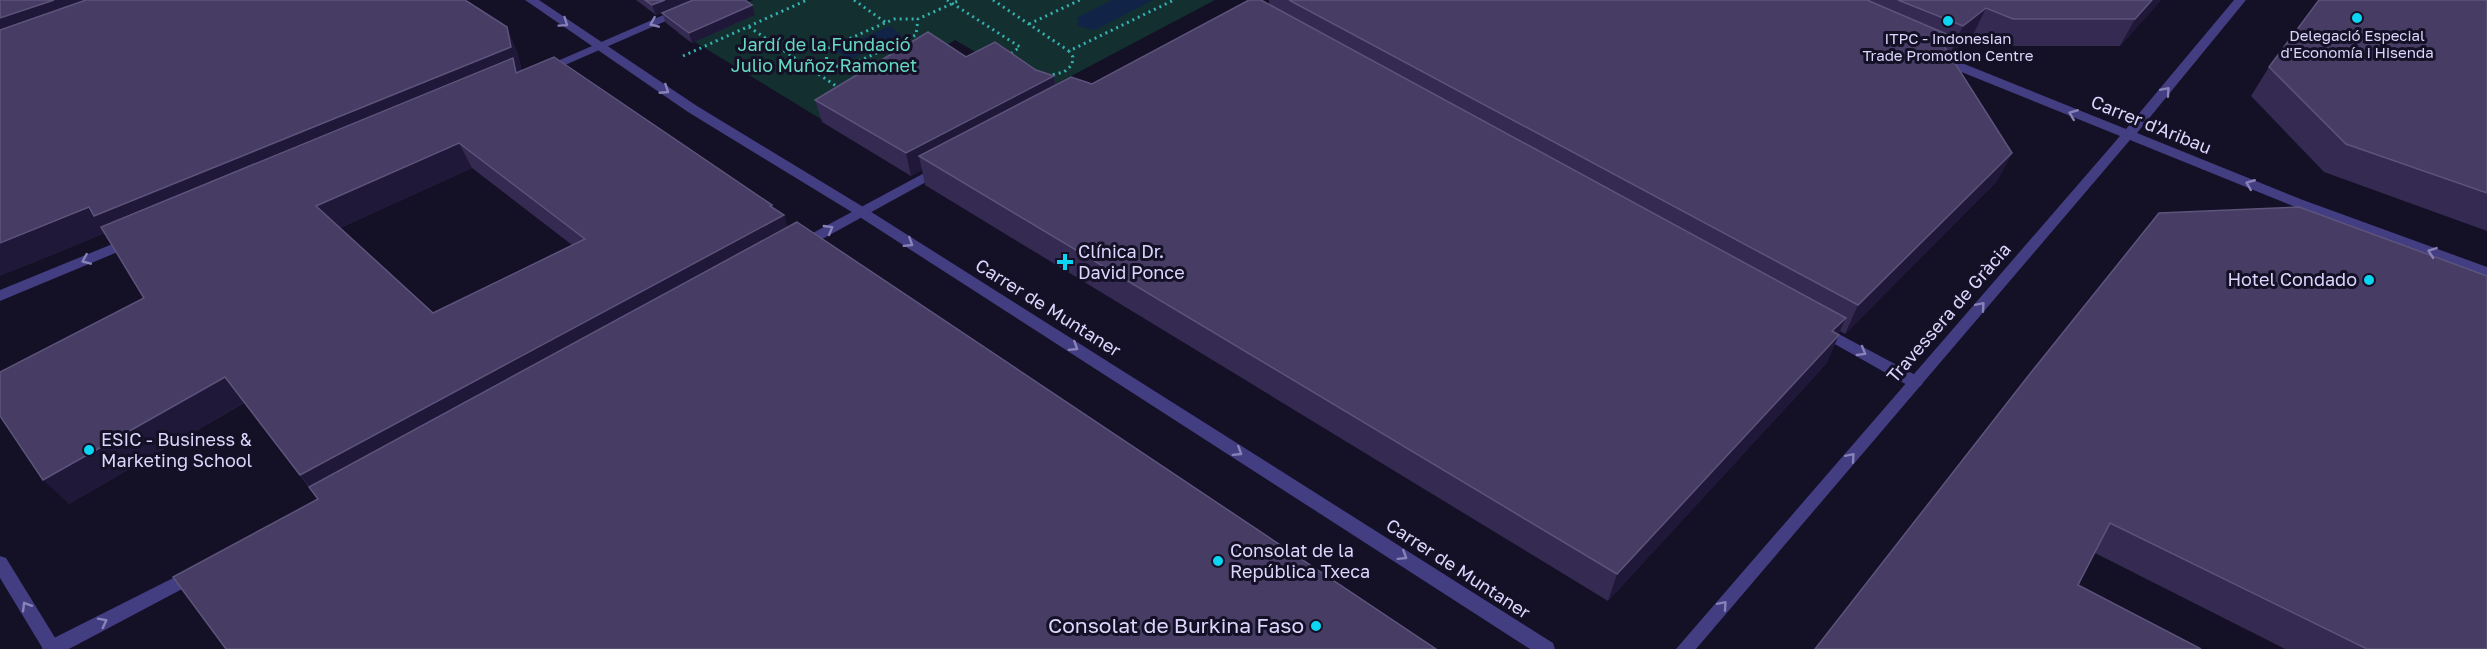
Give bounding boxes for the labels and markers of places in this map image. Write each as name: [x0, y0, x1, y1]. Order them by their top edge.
marker: Delegació Especial d'Economía i Hisenda: [2350, 11, 2364, 25]
marker: ITPC - Indonesian Trade Promotion Centre: [1941, 14, 1955, 28]
place label: Delegació Especial d'Economía i Hisenda: [2280, 26, 2434, 61]
place label: ITPC - Indonesian Trade Promotion Centre: [1863, 29, 2034, 64]
place label: Clínica Dr. David Ponce: [1078, 240, 1185, 283]
marker: Clínica Dr. David Ponce: [1056, 253, 1074, 271]
place label: Hotel Condado: [2227, 268, 2357, 290]
marker: Hotel Condado: [2362, 273, 2376, 287]
place label: ESIC - Business & Marketing School: [101, 428, 253, 471]
marker: ESIC - Business & Marketing School: [82, 443, 96, 457]
place label: Consolat de la República Txeca: [1230, 539, 1370, 582]
marker: Consolat de la República Txeca: [1211, 554, 1225, 568]
place label: Consolat de Burkina Faso: [1048, 612, 1304, 638]
marker: Consolat de Burkina Faso: [1309, 619, 1323, 633]

